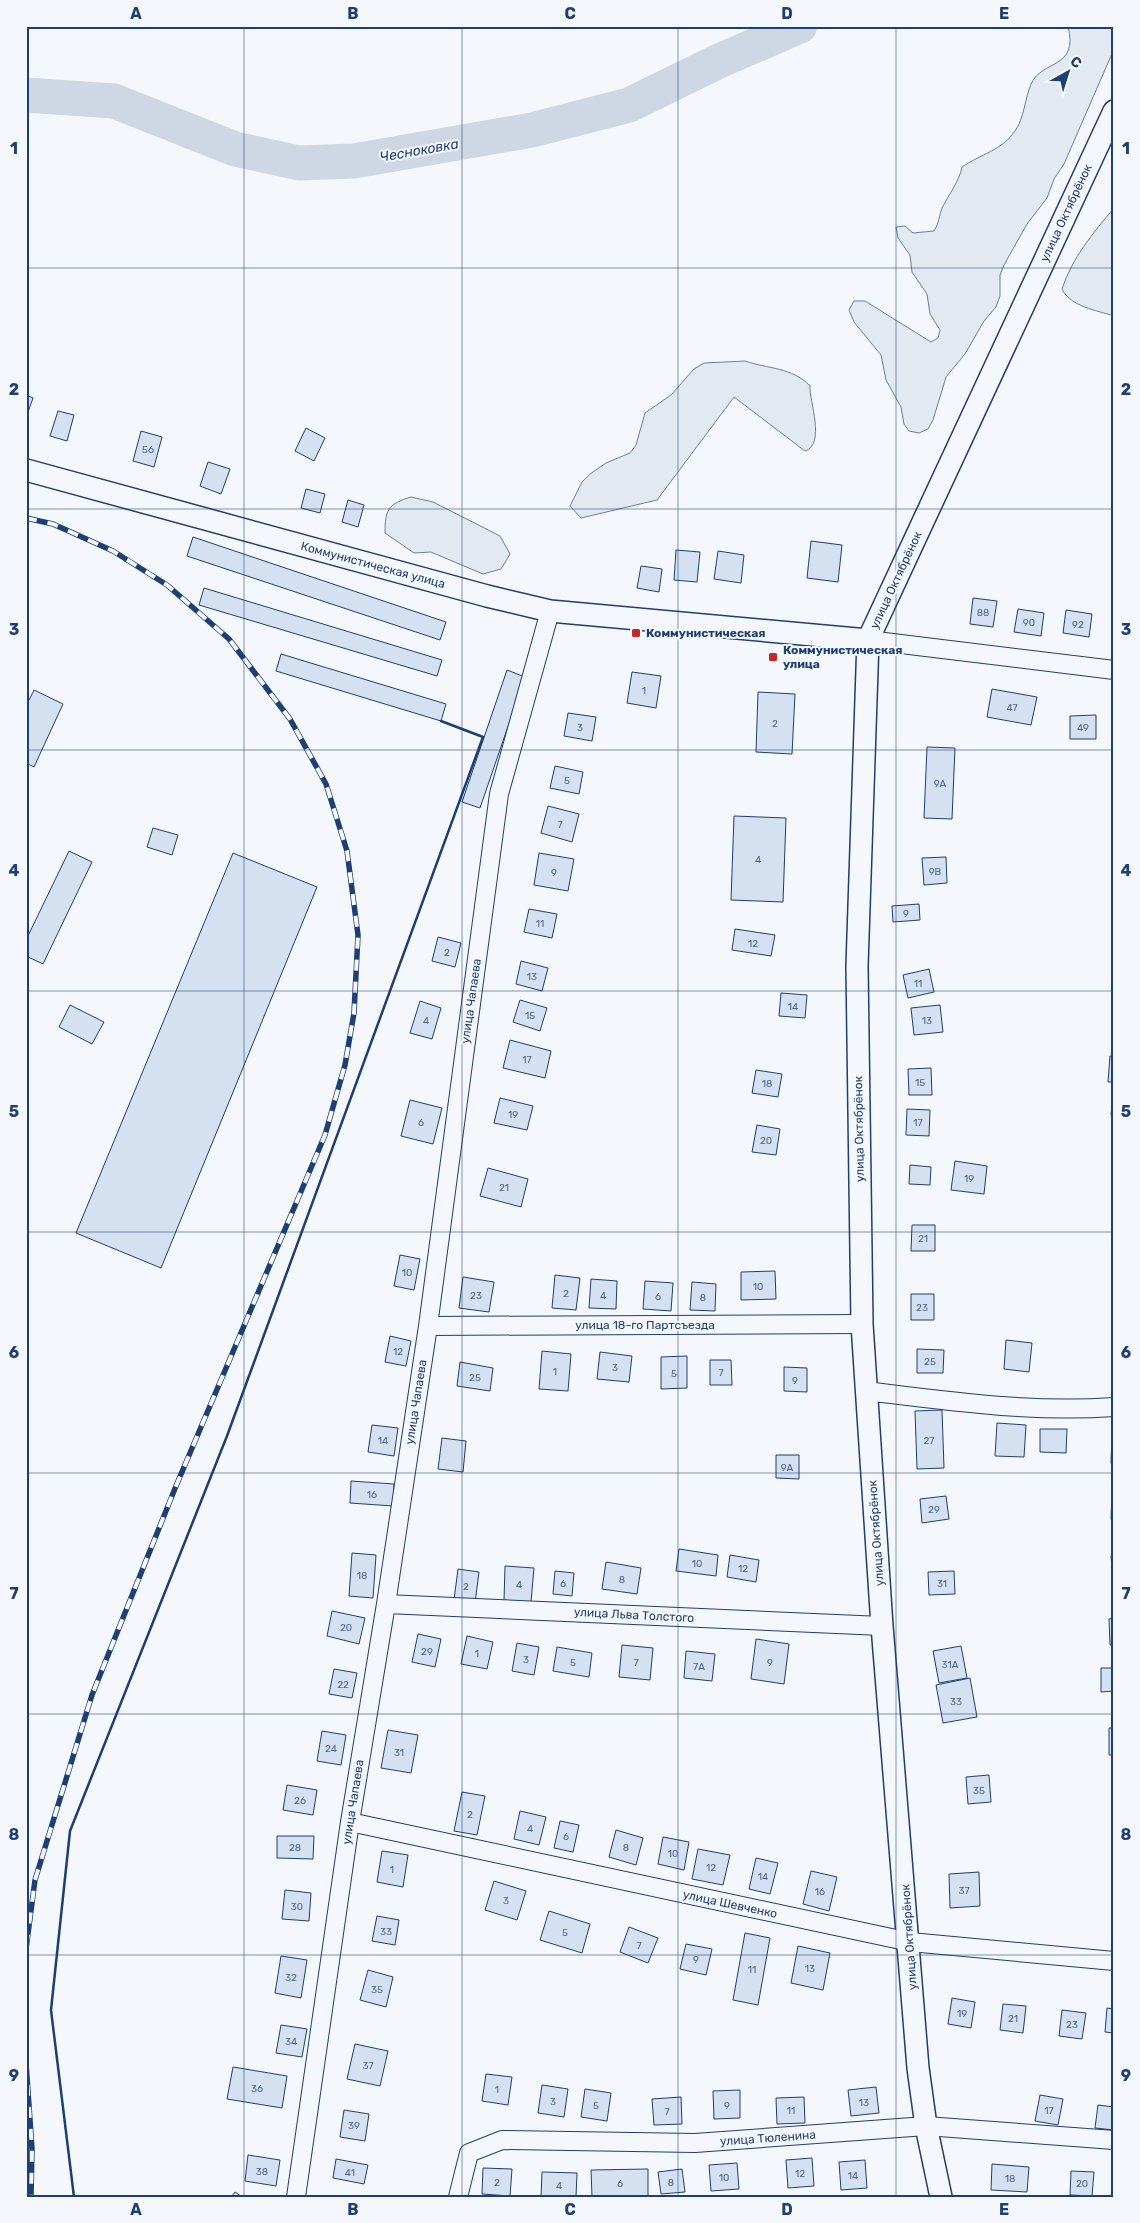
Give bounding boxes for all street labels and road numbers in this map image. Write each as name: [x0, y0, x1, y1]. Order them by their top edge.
street label: улица Октябрёнок: [1037, 161, 1095, 264]
street label: улица Октябрёнок: [867, 528, 925, 631]
street label: Коммунистическая улица: [299, 539, 447, 591]
street label: улица Чапаева: [458, 958, 484, 1044]
street label: улица Октябрёнок: [851, 1075, 867, 1182]
street label: улица 18-го Партсъезда: [575, 1318, 715, 1332]
street label: улица Чапаева: [402, 1359, 430, 1445]
street label: улица Октябрёнок: [865, 1479, 887, 1586]
street label: улица Льва Толстого: [573, 1605, 695, 1625]
street label: улица Чапаева: [339, 1759, 367, 1845]
street label: улица Октябрёнок: [898, 1883, 920, 1990]
street label: улица Шевченко: [682, 1887, 779, 1921]
street label: улица Тюленина: [720, 2128, 816, 2148]

